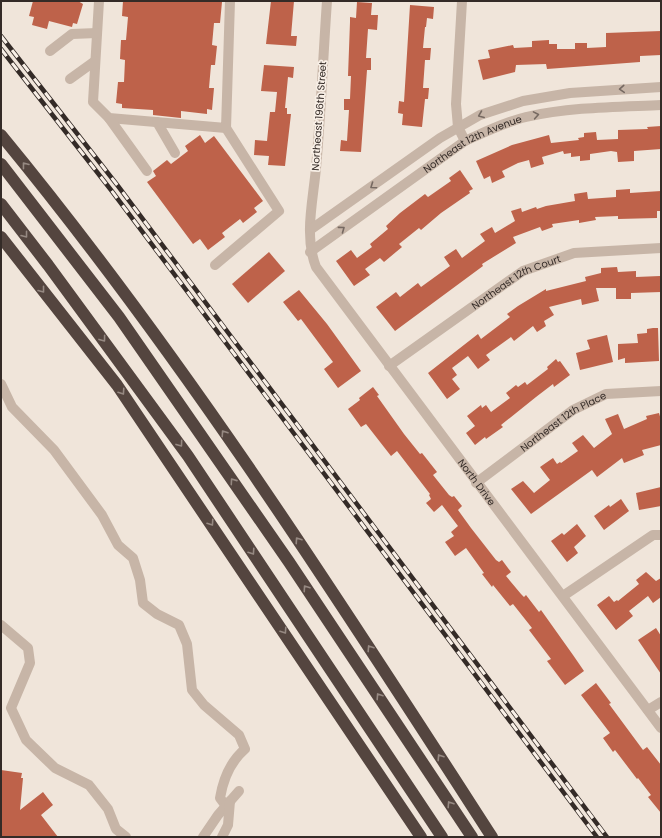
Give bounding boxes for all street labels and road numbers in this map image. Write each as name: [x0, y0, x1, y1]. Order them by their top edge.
street label: Northeast 196th Street: [308, 60, 330, 171]
street label: Northeast 12th Avenue: [420, 111, 523, 176]
street label: Northeast 12th Court: [468, 251, 563, 313]
street label: Northeast 12th Place: [517, 388, 609, 455]
street label: North Drive: [454, 456, 499, 509]

